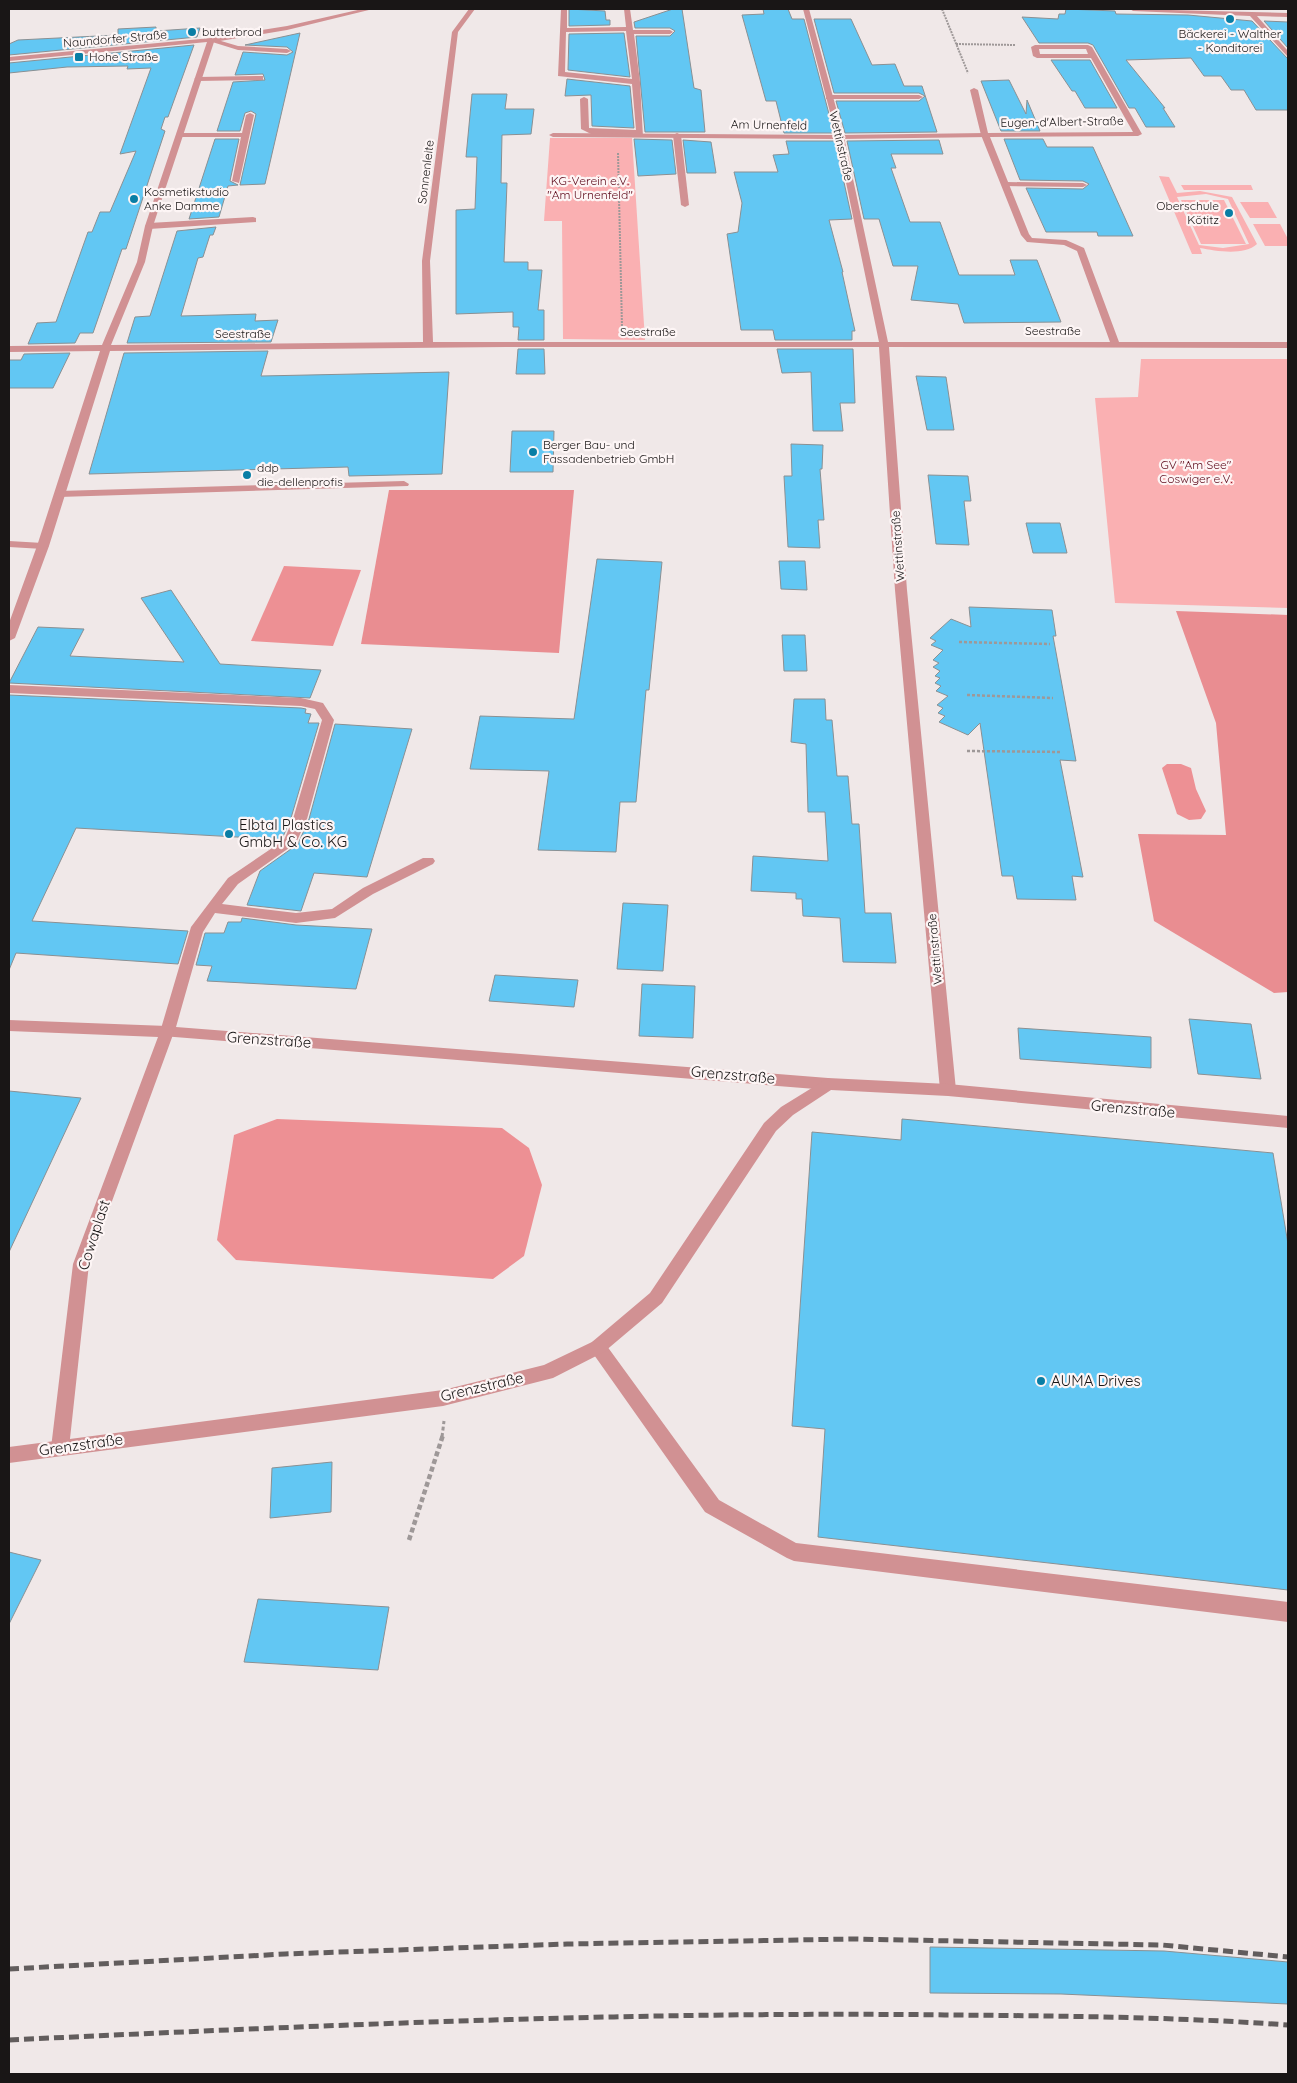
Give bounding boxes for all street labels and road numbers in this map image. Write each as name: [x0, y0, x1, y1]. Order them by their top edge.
street label: Naundorfer Straße: [63, 26, 168, 51]
street label: Wettinstraße: [826, 109, 857, 183]
street label: Eugen-d'Albert-Straße: [1000, 113, 1124, 130]
street label: Am Urnenfeld: [731, 116, 807, 133]
street label: Sonnenleite: [414, 139, 437, 205]
street label: Seestraße: [1025, 323, 1081, 338]
street label: Seestraße: [620, 324, 676, 339]
street label: Seestraße: [215, 326, 271, 341]
street label: Wettinstraße: [888, 510, 907, 582]
street label: Wettinstraße: [924, 913, 945, 985]
street label: Grenzstraße: [226, 1027, 312, 1052]
street label: Grenzstraße: [690, 1061, 776, 1088]
street label: Grenzstraße: [1090, 1095, 1176, 1122]
street label: Cowaplast: [73, 1197, 114, 1273]
street label: Grenzstraße: [439, 1368, 525, 1405]
street label: Grenzstraße: [38, 1429, 124, 1460]

